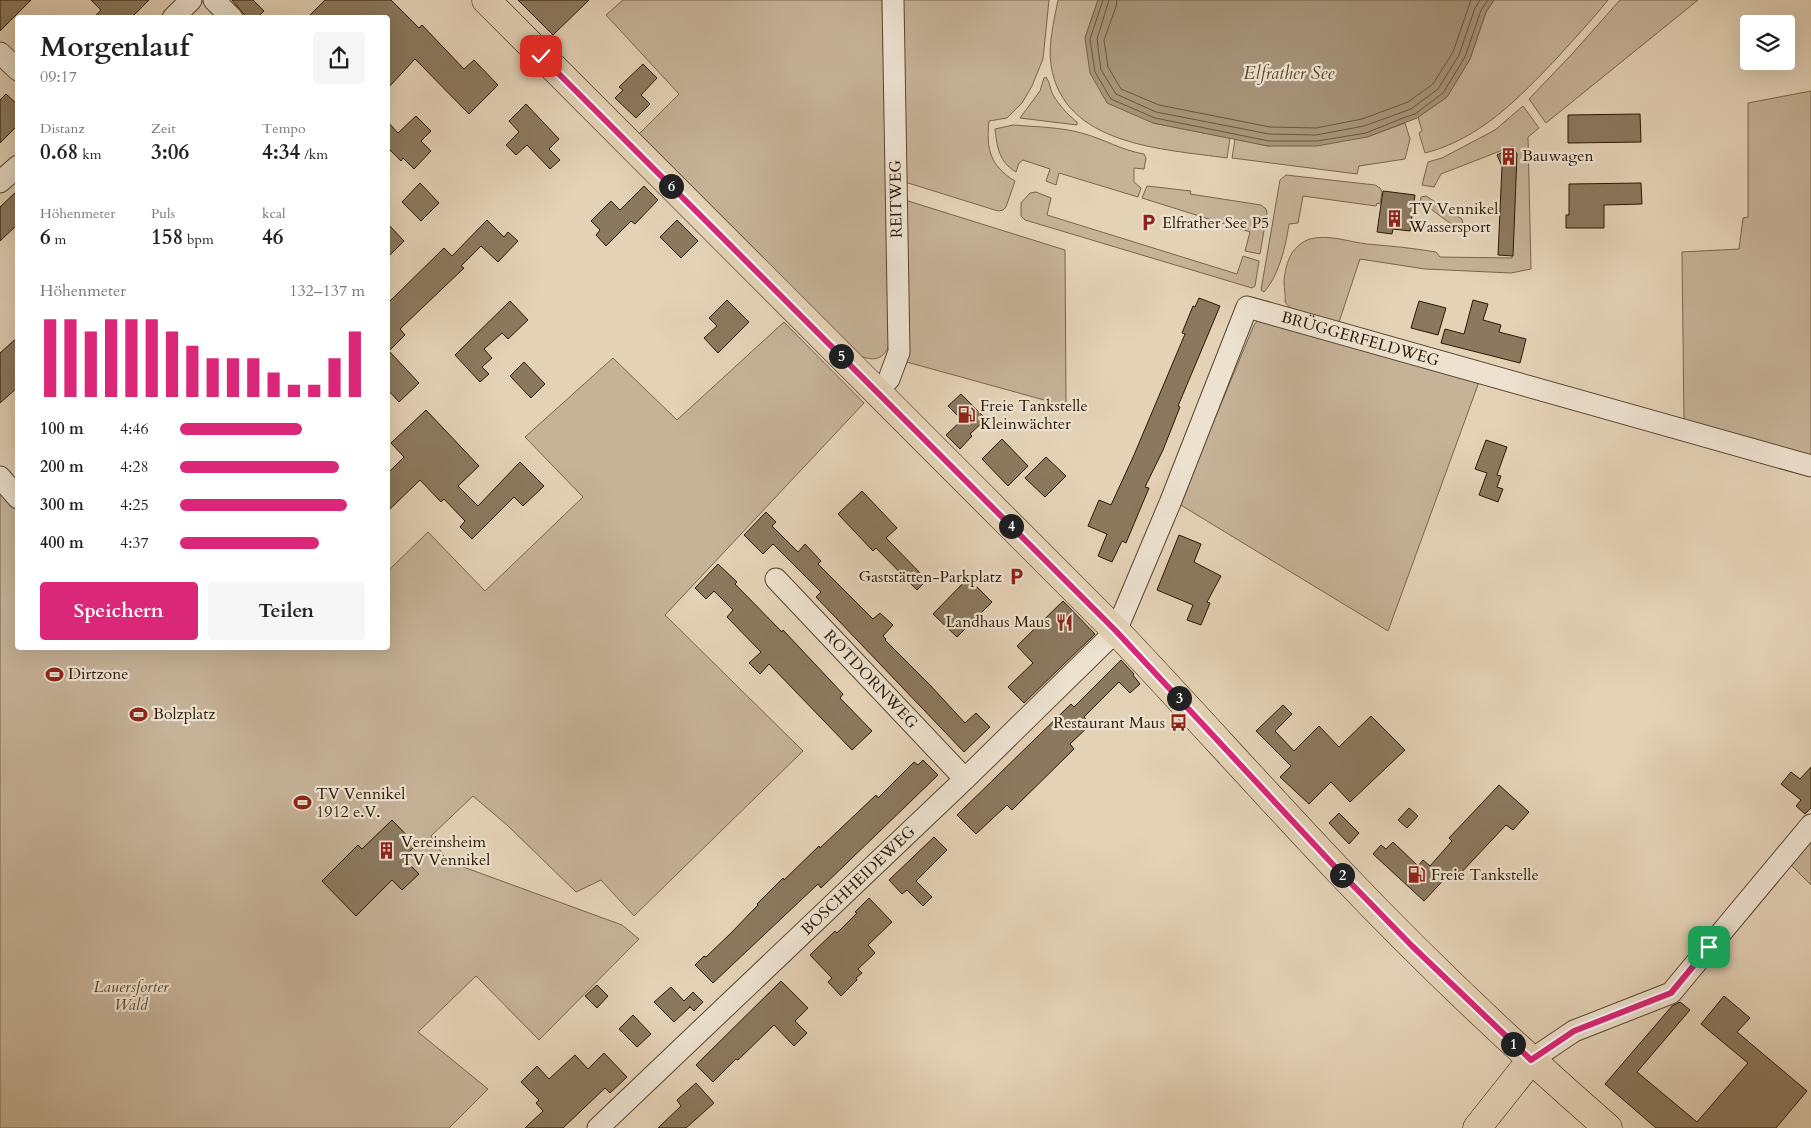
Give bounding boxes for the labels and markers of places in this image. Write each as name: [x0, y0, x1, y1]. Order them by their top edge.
pin: [520, 35, 562, 77]
place label: Bauwagen: [1522, 145, 1594, 167]
building icon: Bauwagen: [1498, 146, 1518, 166]
pin: 6: [658, 174, 684, 198]
place label: TV Vennikel Wassersport: [1408, 198, 1498, 238]
building icon: TV Vennikel Wassersport: [1385, 208, 1405, 228]
place label: Elfrather See P5: [1162, 212, 1269, 234]
parking icon: Elfrather See P5: [1138, 213, 1158, 233]
pin: 5: [828, 344, 854, 368]
place label: Freie Tankstelle Kleinwächter: [980, 395, 1088, 435]
fuel station icon: Freie Tankstelle Kleinwächter: [956, 405, 976, 425]
pin: 4: [998, 514, 1024, 538]
place label: Gaststätten-Parkplatz: [858, 566, 1002, 588]
parking icon: Gaststätten-Parkplatz: [1006, 567, 1026, 587]
place label: Landhaus Maus: [946, 611, 1050, 633]
restaurant icon: Landhaus Maus: [1054, 612, 1074, 632]
place label: Dirtzone: [68, 663, 129, 685]
sports icon: Dirtzone: [44, 664, 64, 684]
pin: 3: [1166, 686, 1192, 710]
place label: Bolzplatz: [153, 703, 215, 725]
sports icon: Bolzplatz: [129, 704, 149, 724]
place label: Restaurant Maus: [1053, 712, 1165, 734]
bus stop icon: Restaurant Maus: [1169, 713, 1189, 733]
place label: TV Vennikel 1912 e.V.: [316, 783, 405, 823]
sports icon: TV Vennikel 1912 e.V.: [292, 793, 312, 813]
place label: Vereinsheim TV Vennikel: [401, 831, 490, 871]
building icon: Vereinsheim TV Vennikel: [377, 841, 397, 861]
pin: 2: [1330, 862, 1354, 888]
place label: Freie Tankstelle: [1431, 864, 1539, 886]
fuel station icon: Freie Tankstelle: [1407, 865, 1427, 885]
pin: [1688, 926, 1730, 968]
pin: 1: [1500, 1032, 1526, 1056]

